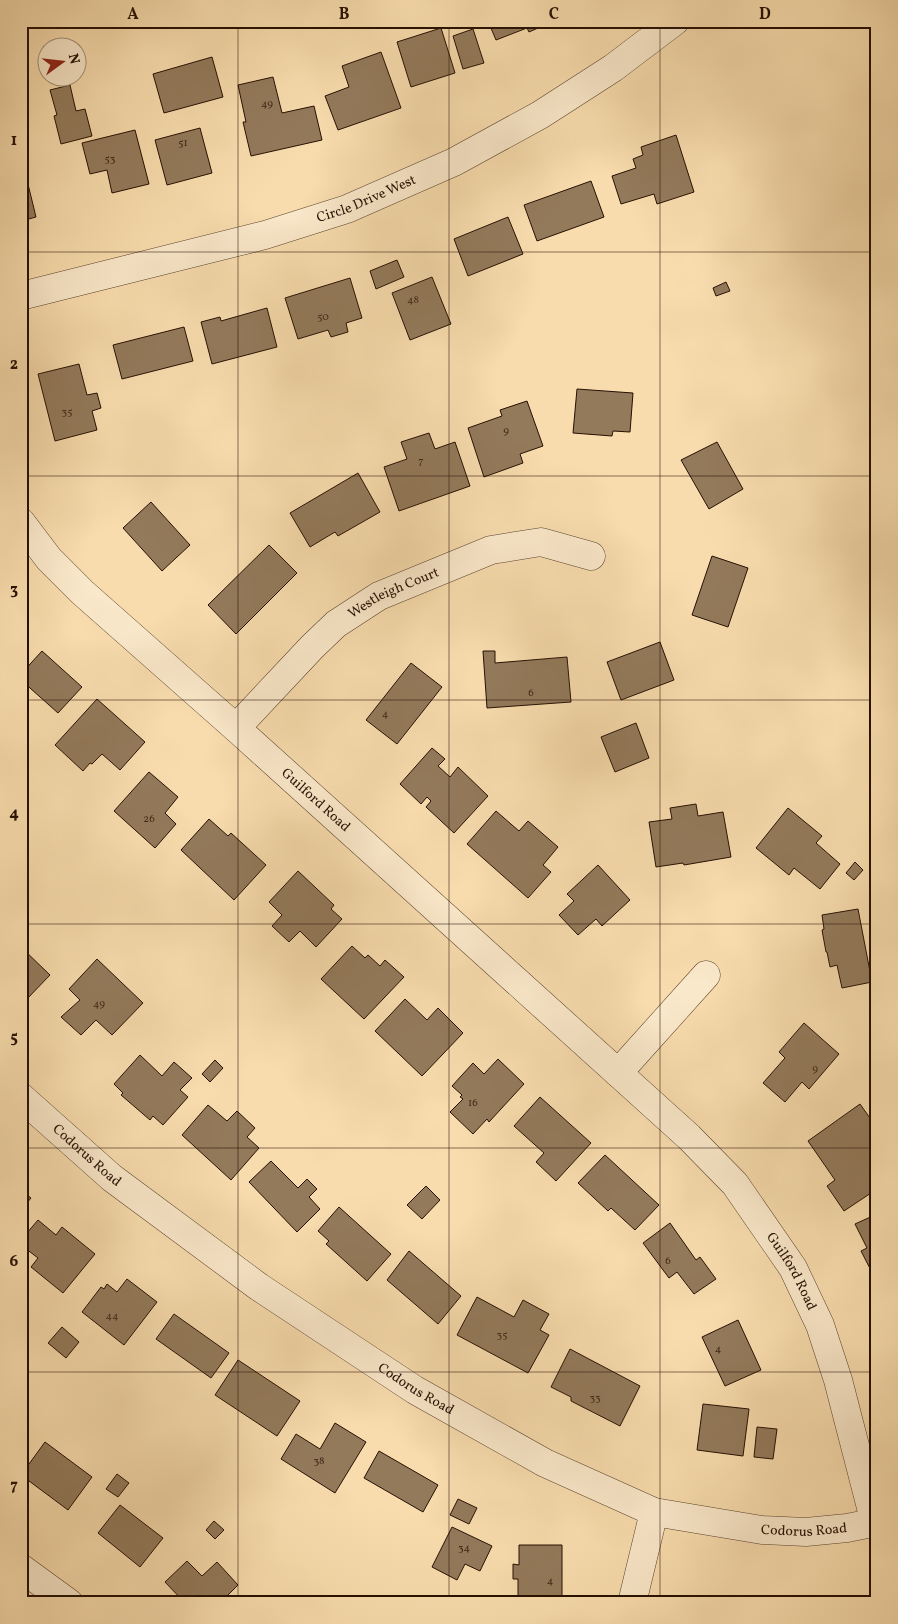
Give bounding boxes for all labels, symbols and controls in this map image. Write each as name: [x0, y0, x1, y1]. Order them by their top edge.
text: A: [127, 4, 139, 26]
text: B: [339, 4, 350, 26]
text: C: [549, 4, 559, 26]
text: D: [759, 4, 771, 26]
north arrow: [38, 38, 88, 88]
text: N: [63, 52, 84, 66]
house number: 49: [261, 97, 273, 112]
text: 1: [11, 130, 17, 152]
house number: 51: [178, 136, 188, 151]
house number: 53: [105, 152, 116, 167]
street label: Circle Drive West: [314, 170, 419, 228]
house number: 48: [407, 293, 419, 308]
house number: 50: [317, 310, 329, 325]
text: 2: [10, 354, 18, 376]
house number: 35: [62, 405, 72, 420]
house number: 9: [503, 424, 509, 439]
house number: 7: [418, 454, 424, 469]
street label: Westleigh Court: [344, 563, 442, 623]
text: 3: [10, 579, 18, 601]
house number: 6: [528, 686, 534, 701]
house number: 4: [382, 707, 389, 722]
street label: Guilford Road: [277, 764, 355, 836]
text: 4: [9, 803, 19, 825]
house number: 26: [143, 812, 155, 827]
house number: 49: [93, 997, 105, 1012]
text: 5: [10, 1027, 18, 1049]
house number: 9: [812, 1062, 818, 1077]
house number: 16: [468, 1096, 478, 1111]
street label: Codorus Road: [48, 1120, 125, 1191]
street label: Guilford Road: [762, 1229, 821, 1314]
text: 6: [10, 1251, 19, 1273]
house number: 6: [665, 1254, 671, 1269]
house number: 44: [105, 1309, 119, 1324]
house number: 35: [497, 1328, 507, 1343]
house number: 4: [715, 1342, 722, 1357]
street label: Codorus Road: [374, 1358, 458, 1420]
house number: 33: [589, 1391, 601, 1406]
house number: 38: [313, 1454, 325, 1469]
text: 7: [10, 1475, 18, 1497]
street label: Codorus Road: [761, 1519, 848, 1542]
house number: 34: [458, 1541, 471, 1556]
house number: 4: [547, 1574, 554, 1589]

